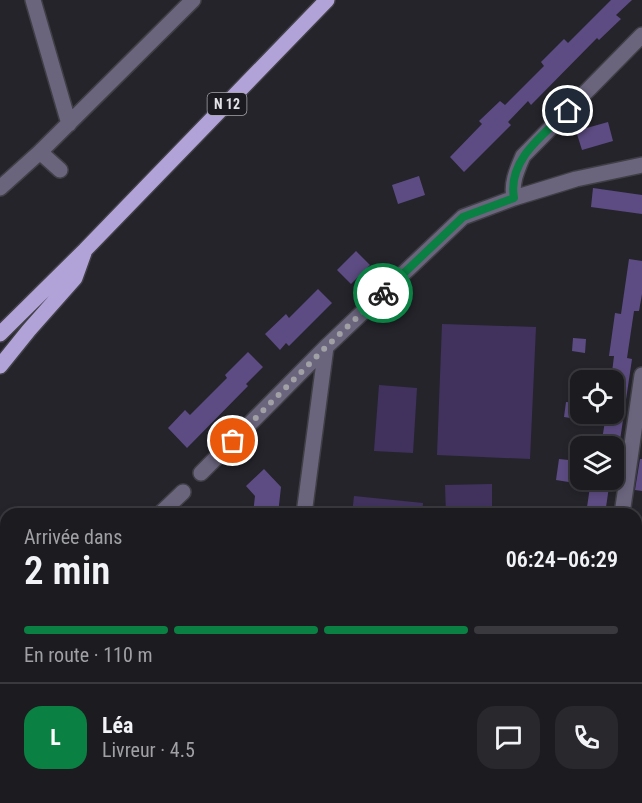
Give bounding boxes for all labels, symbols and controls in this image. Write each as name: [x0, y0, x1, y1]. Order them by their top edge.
pin: [542, 85, 593, 136]
road number: N 12: [208, 93, 246, 115]
icon: home: [551, 94, 584, 127]
courier: [353, 263, 413, 323]
icon: bike: [367, 277, 400, 310]
map controls: [570, 370, 624, 490]
button: locate: [570, 370, 624, 424]
pin: [207, 415, 258, 466]
icon: bag: [216, 424, 249, 457]
button: layers: [570, 436, 624, 490]
text: Arrivée dans: [24, 525, 122, 549]
text: 06:24–06:29: [506, 547, 618, 572]
text: 2 min: [24, 548, 110, 594]
text: En route · 110 m: [24, 643, 152, 667]
button: chat: [477, 706, 540, 769]
button: phone: [555, 706, 618, 769]
text: Léa: [102, 713, 133, 738]
text: L: [50, 725, 61, 750]
text: Livreur · 4.5: [102, 738, 195, 762]

